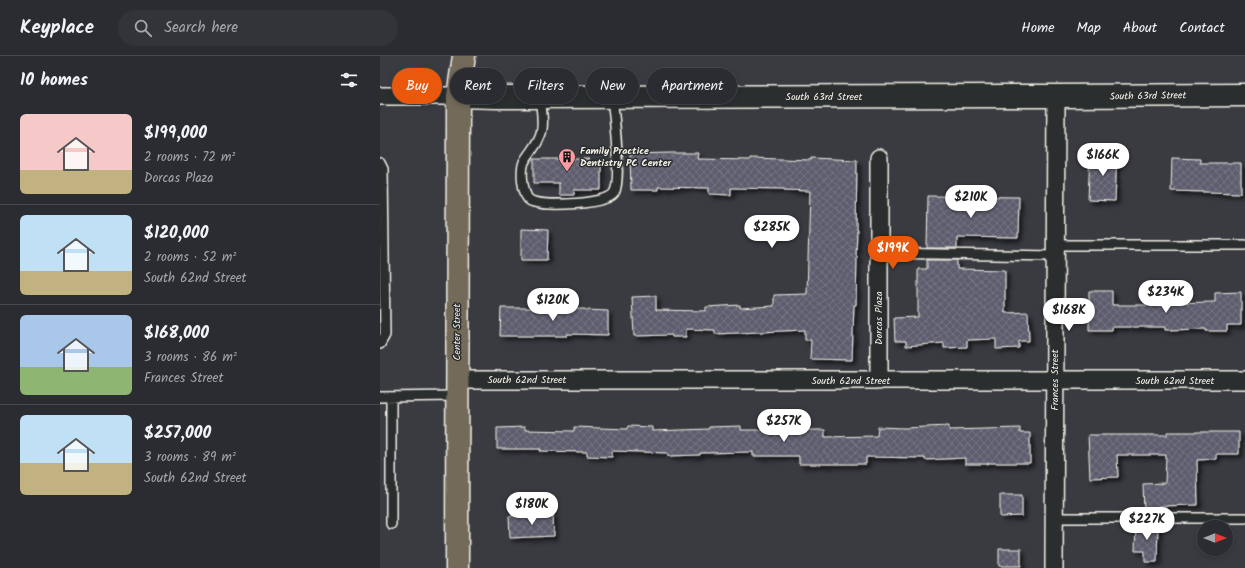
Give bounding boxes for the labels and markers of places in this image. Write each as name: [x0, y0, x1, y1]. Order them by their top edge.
place label: Family Practice Dentistry PC Center: [580, 143, 672, 171]
pin: $166K: [1075, 143, 1131, 177]
building icon: Family Practice Dentistry PC Center: [557, 147, 577, 172]
pin: $210K: [943, 185, 999, 219]
pin: $285K: [744, 215, 800, 249]
pin: $199K: [865, 236, 921, 270]
pin: $234K: [1138, 280, 1194, 314]
pin: $120K: [525, 288, 581, 322]
pin: $168K: [1041, 298, 1097, 332]
pin: $257K: [756, 409, 812, 443]
pin: $180K: [504, 492, 560, 526]
pin: $227K: [1119, 507, 1175, 541]

